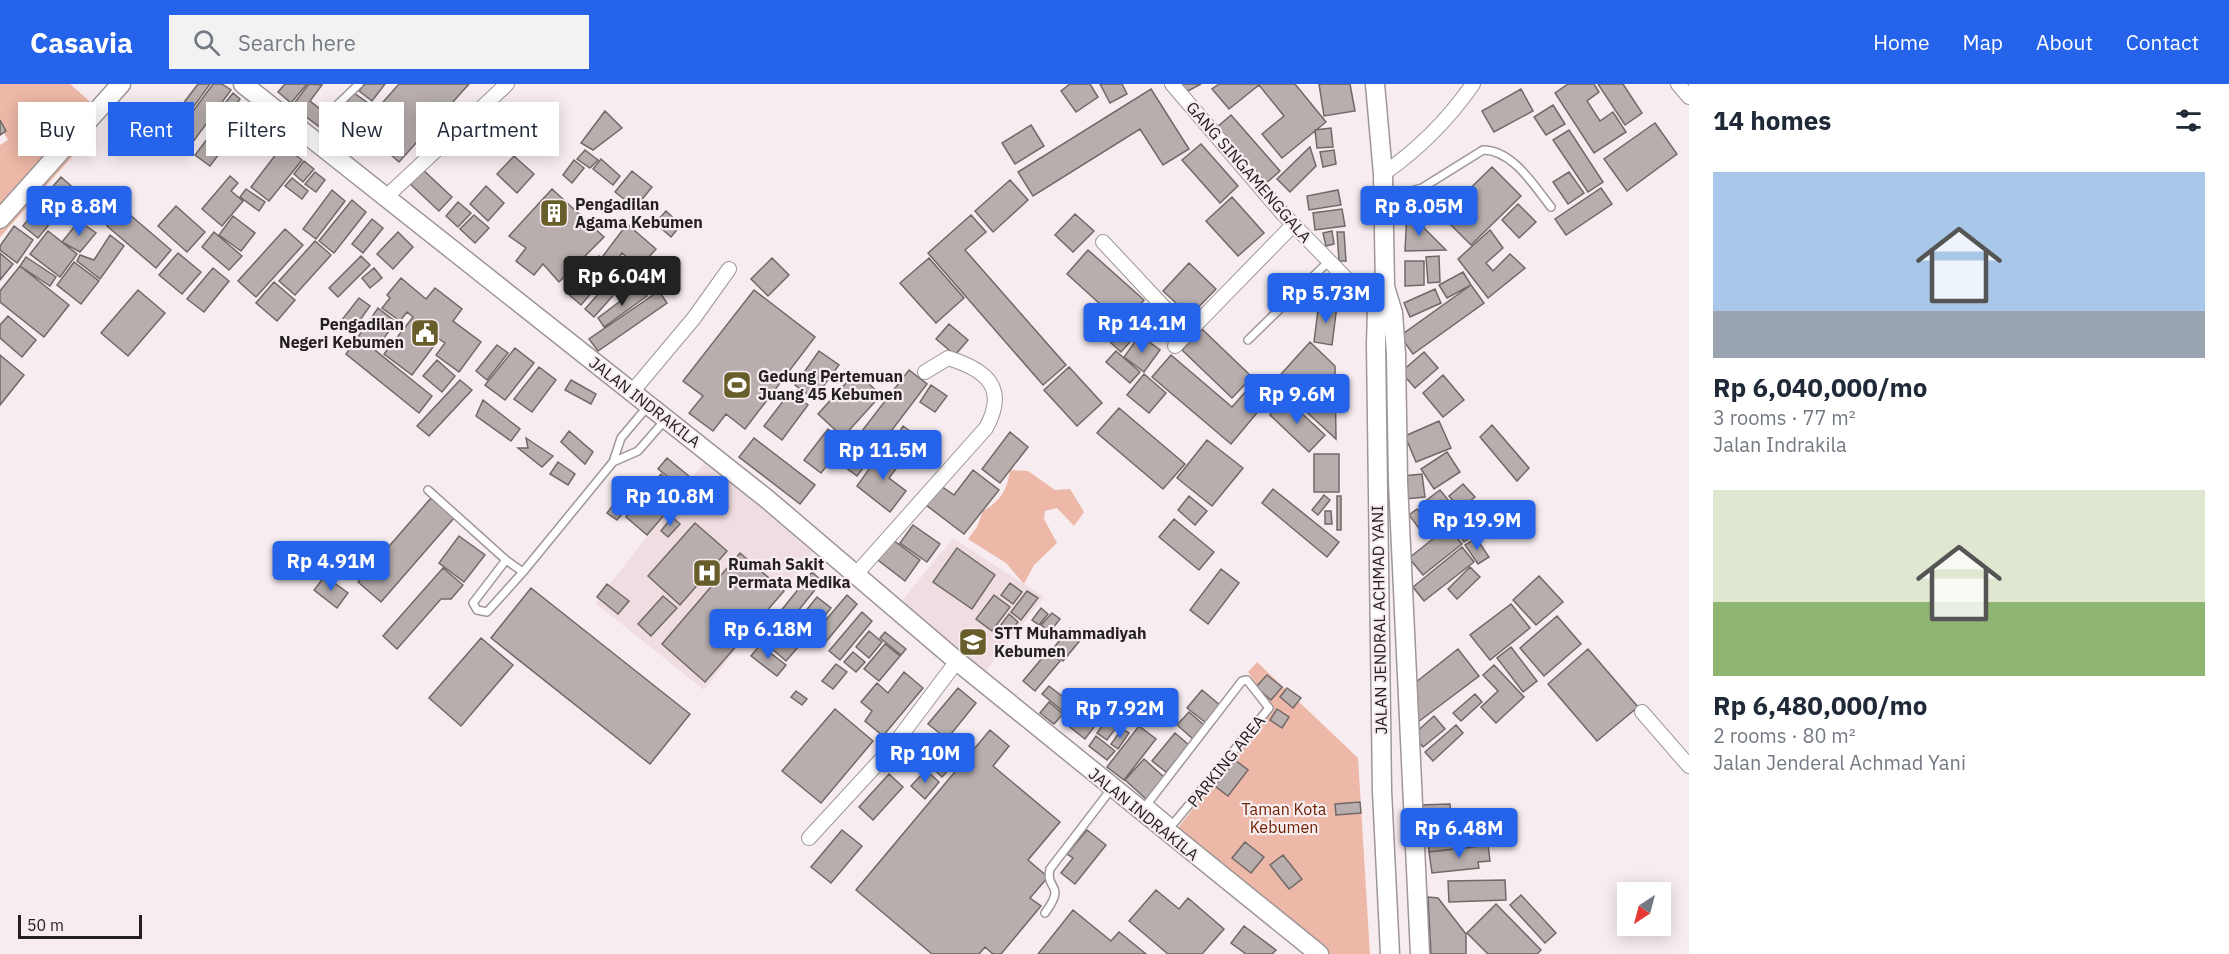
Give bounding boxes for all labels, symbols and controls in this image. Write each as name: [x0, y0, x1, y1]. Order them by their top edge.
search box: [169, 15, 589, 69]
text: Casavia: [30, 24, 133, 61]
icon: search: [190, 26, 223, 59]
text: Search here: [238, 28, 356, 57]
text: Home: [1873, 28, 1930, 56]
text: Map: [1963, 28, 2003, 56]
text: About: [2036, 28, 2093, 56]
text: Contact: [2126, 28, 2199, 56]
street label: GANG SINGAMENGGALA: [1182, 97, 1316, 247]
chip: Buy: [18, 102, 96, 156]
chip: Rent: [108, 102, 194, 156]
chip: Filters: [206, 102, 307, 156]
chip: New: [319, 102, 404, 156]
chip: Apartment: [416, 102, 559, 156]
text: 14 homes: [1713, 103, 1831, 137]
icon: filters: [2172, 104, 2205, 137]
pin: Rp 8.8M: [24, 186, 134, 237]
pin: Rp 8.05M: [1357, 186, 1481, 237]
text: Rp 8.8M: [41, 192, 117, 219]
text: Rp 8.05M: [1375, 192, 1463, 219]
place label: Pengadilan Agama Kebumen: [575, 194, 703, 232]
building icon: Pengadilan Agama Kebumen: [538, 197, 570, 229]
icon: home: [1905, 211, 2013, 319]
pin: Rp 6.04M: [560, 256, 684, 307]
text: Rp 6.04M: [578, 262, 666, 289]
pin: Rp 5.73M: [1264, 273, 1388, 324]
text: Rp 5.73M: [1282, 279, 1370, 306]
pin: Rp 14.1M: [1080, 303, 1204, 354]
text: Rp 14.1M: [1098, 309, 1186, 336]
place label: Pengadilan Negeri Kebumen: [279, 314, 404, 352]
public building icon: Pengadilan Negeri Kebumen: [409, 317, 441, 349]
street label: JALAN INDRAKILA: [585, 352, 705, 452]
place label: Gedung Pertemuan Juang 45 Kebumen: [758, 366, 903, 404]
sports icon: Gedung Pertemuan Juang 45 Kebumen: [721, 369, 753, 401]
text: Rp 6,040,000/mo: [1713, 370, 1927, 404]
pin: Rp 9.6M: [1242, 374, 1352, 425]
text: Rp 9.6M: [1259, 380, 1335, 407]
text: 3 rooms · 77 m²: [1713, 404, 1856, 431]
pin: Rp 11.5M: [821, 430, 945, 481]
text: Jalan Indrakila: [1713, 431, 1847, 458]
text: Rp 11.5M: [839, 436, 927, 463]
pin: Rp 10.8M: [608, 476, 732, 527]
text: Rp 10.8M: [626, 482, 714, 509]
pin: Rp 19.9M: [1415, 500, 1539, 551]
street label: JALAN JENDRAL ACHMAD YANI: [1367, 505, 1391, 735]
text: Rp 19.9M: [1433, 506, 1521, 533]
icon: home: [1905, 529, 2013, 637]
pin: Rp 4.91M: [269, 541, 393, 592]
text: Rp 4.91M: [287, 547, 375, 574]
place label: Rumah Sakit Permata Medika: [728, 554, 851, 592]
hospital icon: Rumah Sakit Permata Medika: [691, 557, 723, 589]
pin: Rp 6.18M: [706, 609, 830, 660]
text: Rp 6.18M: [724, 615, 812, 642]
place label: STT Muhammadiyah Kebumen: [994, 623, 1147, 661]
school or university icon: STT Muhammadiyah Kebumen: [957, 626, 989, 658]
pin: Rp 7.92M: [1058, 688, 1182, 739]
text: Rp 6,480,000/mo: [1713, 688, 1927, 722]
text: Rp 7.92M: [1076, 694, 1164, 721]
street label: PARKING AREA: [1183, 711, 1269, 811]
text: 2 rooms · 80 m²: [1713, 722, 1856, 749]
pin: Rp 10M: [876, 733, 974, 784]
text: Rp 10M: [890, 739, 960, 766]
text: Jalan Jenderal Achmad Yani: [1713, 749, 1966, 776]
street label: JALAN INDRAKILA: [1085, 763, 1203, 865]
park label: Taman Kota Kebumen: [1242, 799, 1327, 837]
pin: Rp 6.48M: [1397, 808, 1521, 859]
text: Rp 6.48M: [1415, 814, 1503, 841]
north arrow: [1617, 882, 1671, 936]
map controls: [1617, 882, 1671, 936]
scale bar: [18, 912, 142, 940]
text: 50 m: [27, 915, 64, 935]

